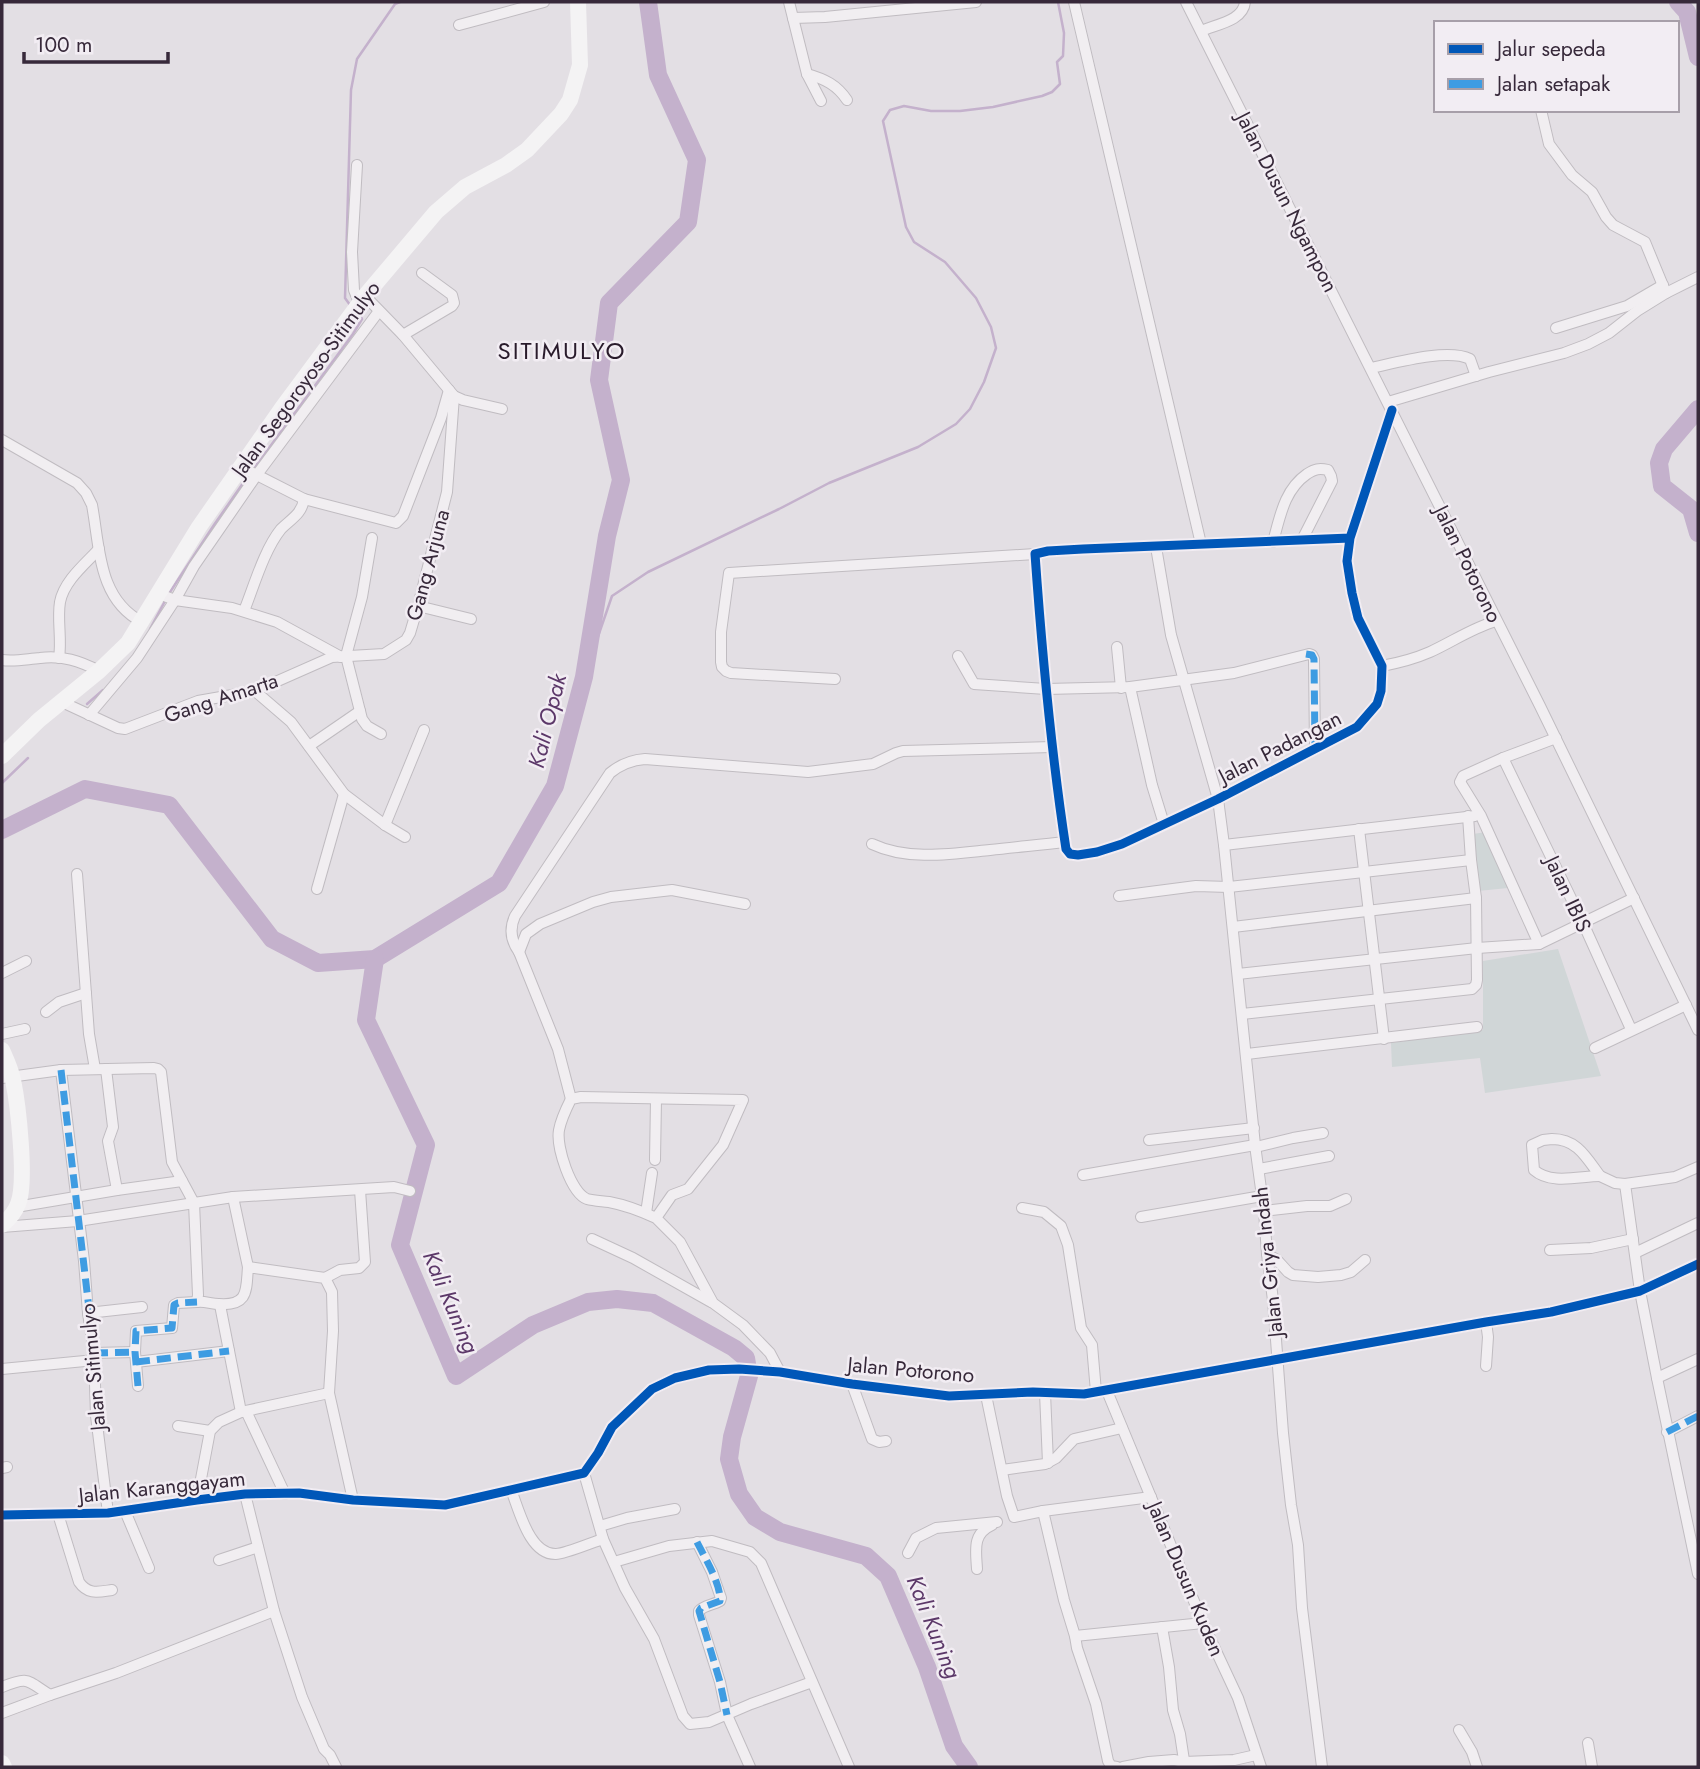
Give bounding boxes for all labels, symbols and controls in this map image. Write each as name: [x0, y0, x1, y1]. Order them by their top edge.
scale bar: [24, 21, 168, 65]
legend: [1434, 21, 1679, 112]
text: 100 m: [35, 30, 92, 60]
text: Jalur sepeda: [1494, 34, 1606, 64]
text: Jalan setapak: [1494, 69, 1611, 99]
street label: Jalan Dusun Ngampon: [1227, 104, 1345, 297]
street label: Jalan Segoroyoso-Sitimulyo: [223, 275, 388, 486]
district label: SITIMULYO: [498, 333, 626, 368]
street label: Jalan Potorono: [1425, 498, 1509, 628]
street label: Gang Arjuna: [399, 506, 457, 624]
street label: Gang Amarta: [160, 665, 282, 731]
water label: Kali Opak: [519, 669, 575, 772]
street label: Jalan Padangan: [1211, 703, 1347, 792]
street label: Jalan IBIS: [1536, 848, 1599, 937]
street label: Jalan Griya Indah: [1245, 1185, 1291, 1342]
water label: Kali Kuning: [414, 1245, 488, 1359]
street label: Jalan Sitimulyo: [73, 1302, 114, 1435]
street label: Jalan Potorono: [843, 1349, 976, 1390]
street label: Jalan Karanggayam: [74, 1463, 247, 1511]
street label: Jalan Dusun Kuden: [1139, 1494, 1232, 1661]
water label: Kali Kuning: [898, 1570, 970, 1684]

